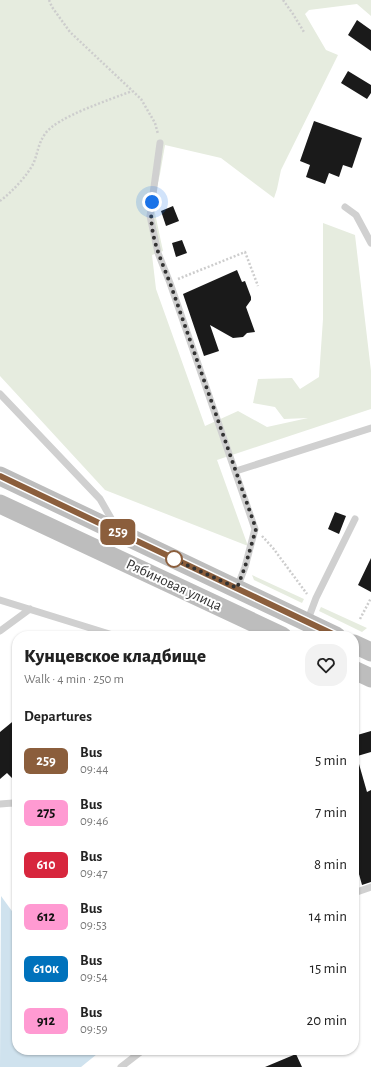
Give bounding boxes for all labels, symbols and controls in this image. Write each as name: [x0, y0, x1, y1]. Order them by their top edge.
your location: [142, 192, 162, 212]
line badge: 259: [95, 519, 141, 545]
text: 259: [108, 525, 128, 539]
unlabelled marker: [165, 550, 183, 568]
street label: Рябиновая улица: [124, 556, 224, 614]
button: heart: [305, 644, 347, 686]
text: Кунцевское кладбище: [24, 647, 206, 666]
text: Walk · 4 min · 250 m: [24, 673, 124, 686]
text: Departures: [24, 709, 92, 724]
text: Bus: [80, 745, 102, 760]
text: 5 min: [315, 753, 347, 768]
text: 259: [36, 754, 56, 768]
text: 09:44: [80, 763, 108, 776]
text: Bus: [80, 797, 102, 812]
text: 7 min: [315, 805, 347, 820]
text: 275: [37, 806, 55, 820]
text: 09:46: [80, 815, 108, 828]
text: Bus: [80, 849, 102, 864]
text: 8 min: [314, 857, 347, 872]
text: 610: [36, 858, 56, 872]
text: 09:47: [80, 867, 108, 880]
text: Bus: [80, 901, 102, 916]
text: 14 min: [309, 909, 347, 924]
text: 612: [37, 910, 55, 924]
text: 09:53: [80, 919, 107, 932]
text: Bus: [80, 953, 102, 968]
text: 15 min: [310, 961, 347, 976]
text: 610к: [33, 962, 59, 976]
text: 09:54: [80, 971, 108, 984]
text: Bus: [80, 1005, 102, 1020]
text: 20 min: [306, 1013, 347, 1028]
text: 912: [37, 1014, 55, 1028]
text: 09:59: [80, 1023, 108, 1036]

